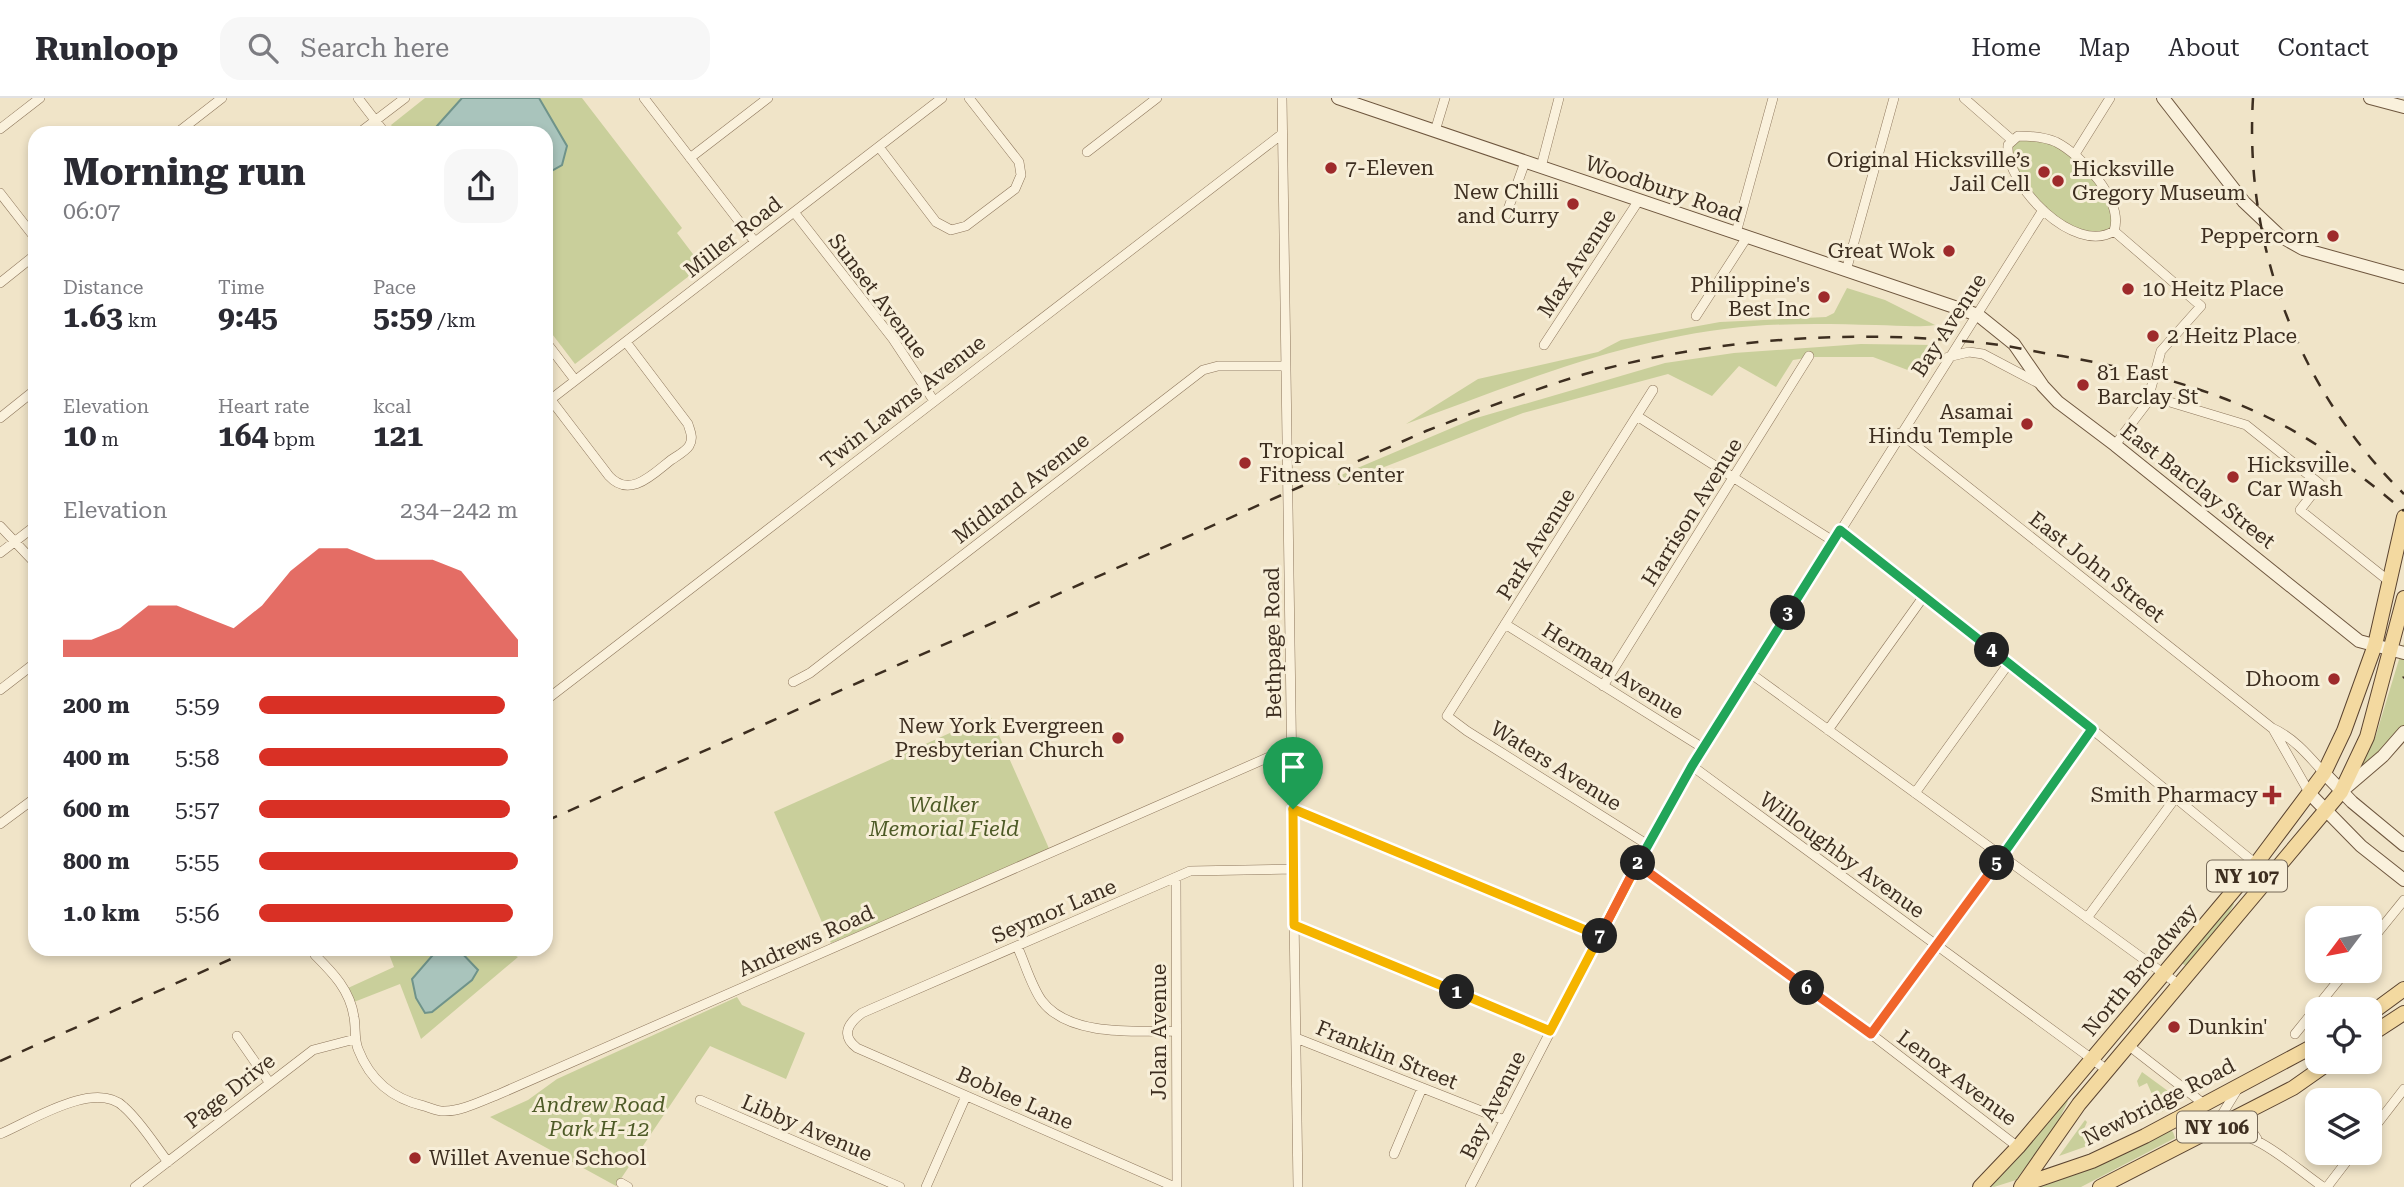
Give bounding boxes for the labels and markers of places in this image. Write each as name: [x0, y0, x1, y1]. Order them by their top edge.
place label: Original Hicksville’s Jail Cell: [1827, 148, 2031, 196]
place label: 7-Eleven: [1345, 156, 1435, 180]
place label: Hicksville Gregory Museum: [2072, 157, 2246, 205]
marker: 7-Eleven: [1323, 160, 1339, 176]
marker: Original Hicksville’s Jail Cell: [2036, 164, 2052, 180]
marker: Hicksville Gregory Museum: [2050, 173, 2066, 189]
place label: New Chilli and Curry: [1453, 180, 1560, 228]
marker: New Chilli and Curry: [1565, 196, 1581, 212]
place label: Peppercorn: [2200, 224, 2319, 248]
marker: Peppercorn: [2325, 228, 2341, 244]
place label: Great Wok: [1828, 239, 1935, 263]
marker: Great Wok: [1941, 243, 1957, 259]
place label: Philippine's Best Inc: [1690, 273, 1810, 321]
place label: 10 Heitz Place: [2142, 277, 2284, 301]
marker: 10 Heitz Place: [2120, 281, 2136, 297]
marker: Philippine's Best Inc: [1816, 289, 1832, 305]
place label: 2 Heitz Place: [2167, 324, 2297, 348]
marker: 2 Heitz Place: [2145, 328, 2161, 344]
place label: 81 East Barclay St: [2097, 361, 2199, 409]
marker: 81 East Barclay St: [2075, 377, 2091, 393]
place label: Asamai Hindu Temple: [1868, 400, 2013, 448]
marker: Asamai Hindu Temple: [2019, 416, 2035, 432]
place label: Tropical Fitness Center: [1259, 439, 1405, 487]
place label: Hicksville Car Wash: [2247, 453, 2349, 501]
marker: Tropical Fitness Center: [1237, 455, 1253, 471]
marker: Hicksville Car Wash: [2225, 469, 2241, 485]
pin: 3: [1770, 596, 1806, 630]
pin: 4: [1974, 632, 2010, 668]
place label: Dhoom: [2245, 667, 2320, 691]
marker: Dhoom: [2326, 671, 2342, 687]
place label: New York Evergreen Presbyterian Church: [894, 714, 1104, 762]
marker: New York Evergreen Presbyterian Church: [1110, 730, 1126, 746]
pin: [1263, 737, 1323, 809]
place label: Smith Pharmacy: [2091, 783, 2259, 807]
marker: Smith Pharmacy: [2264, 787, 2280, 803]
pin: 2: [1620, 846, 1656, 880]
pin: 5: [1980, 846, 2014, 880]
pin: 7: [1582, 918, 1618, 954]
pin: 6: [1790, 970, 1825, 1006]
pin: 1: [1440, 974, 1474, 1010]
place label: Dunkin': [2188, 1015, 2268, 1039]
marker: Dunkin': [2166, 1019, 2182, 1035]
place label: Willet Avenue School: [429, 1146, 647, 1170]
marker: Willet Avenue School: [407, 1150, 423, 1166]

